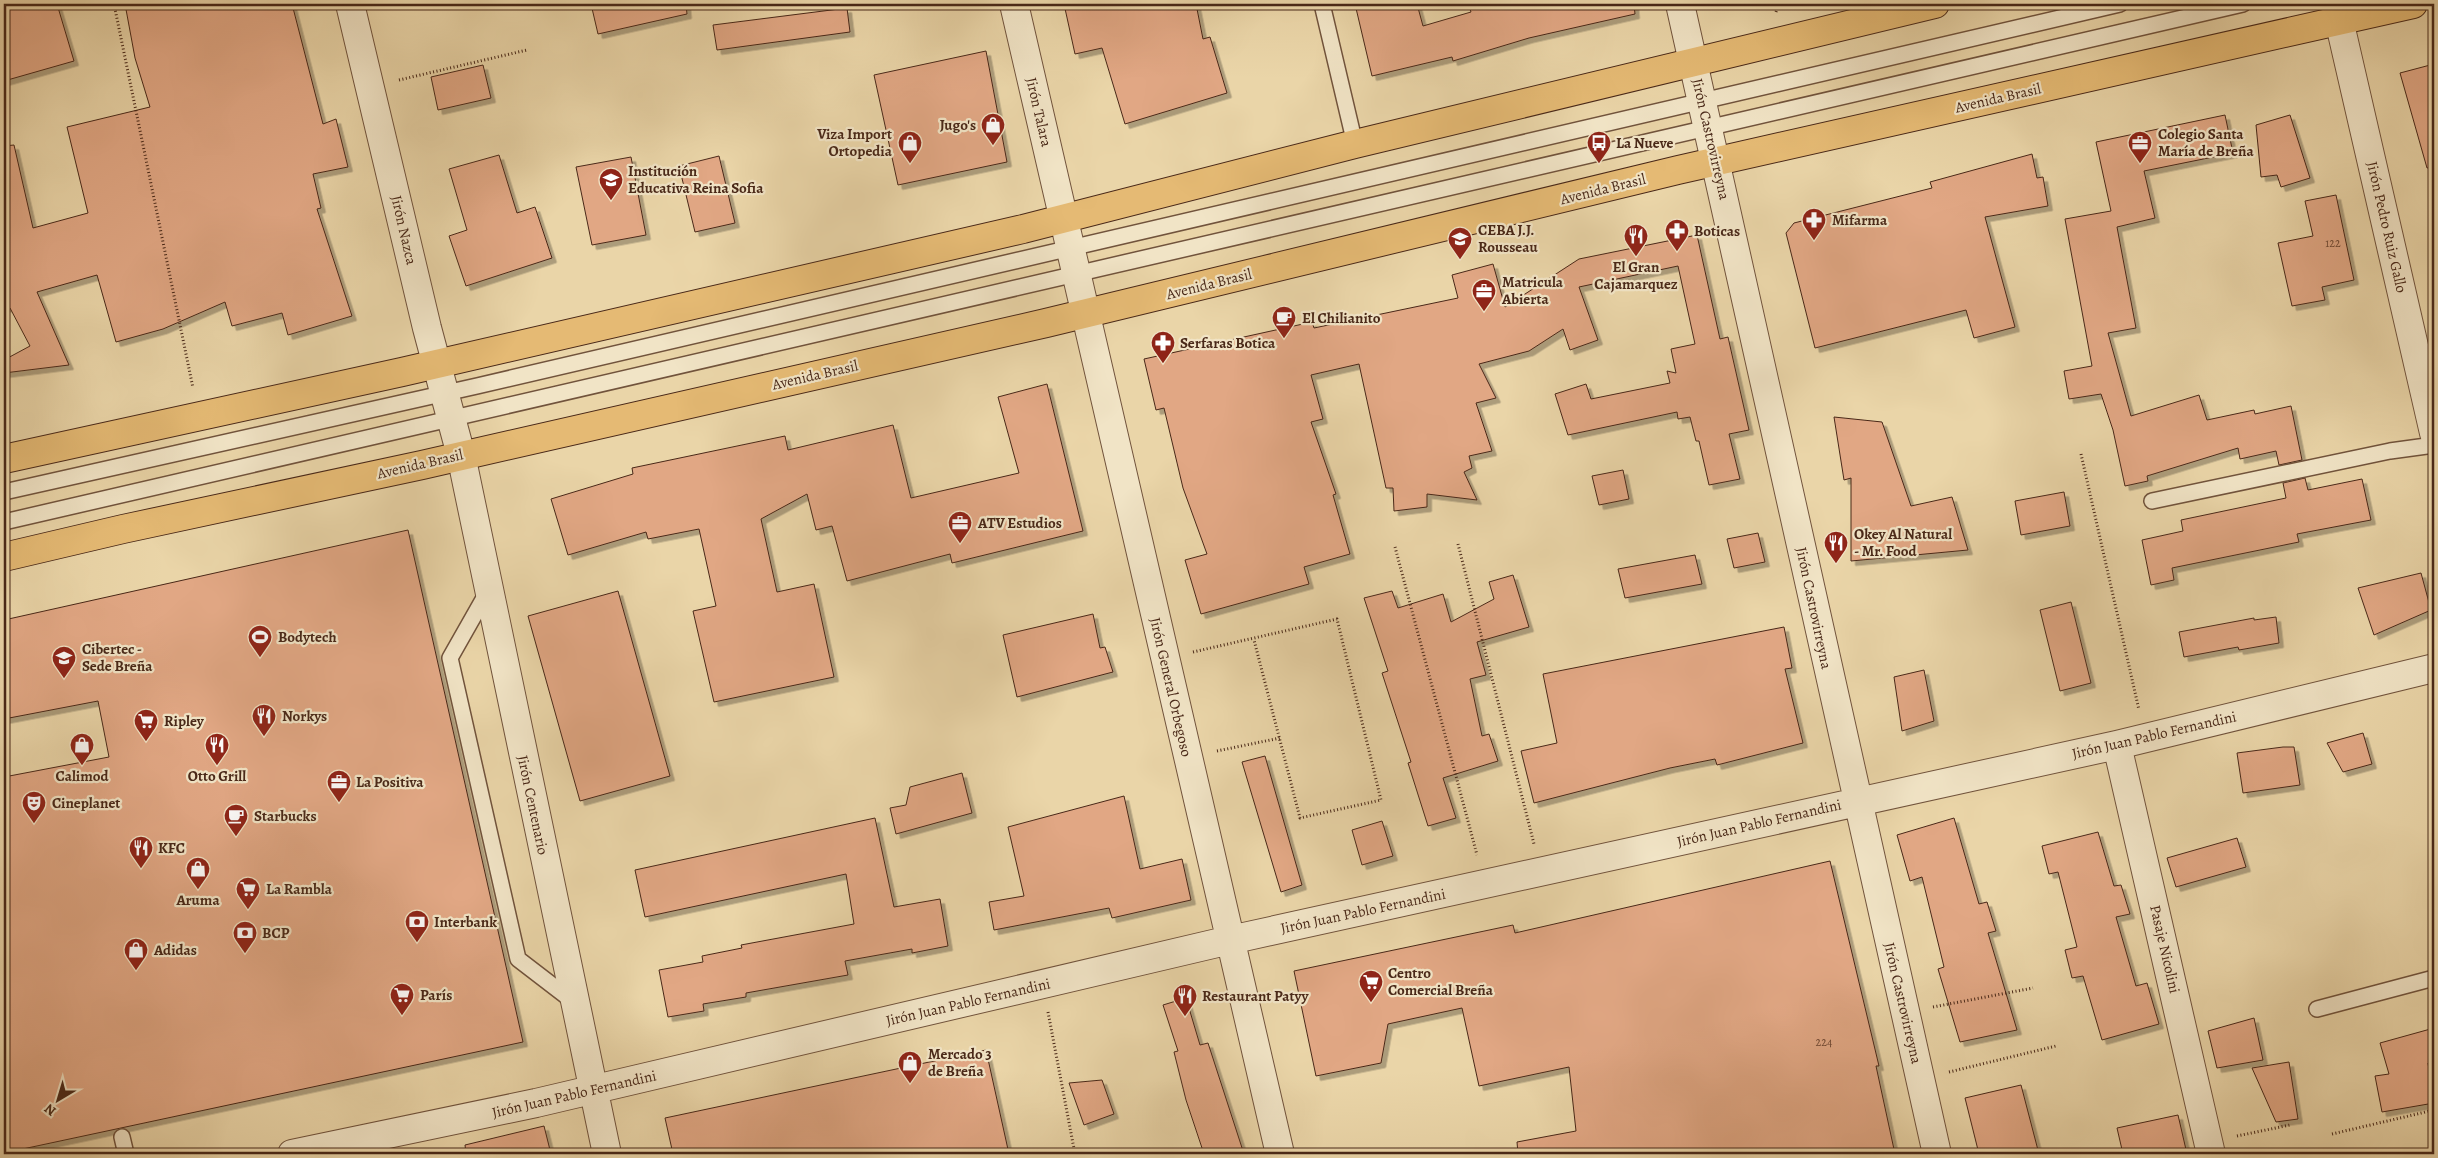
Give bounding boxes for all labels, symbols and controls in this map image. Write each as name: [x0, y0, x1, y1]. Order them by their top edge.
street label: Jirón Talara: [1021, 75, 1057, 149]
street label: Jirón Castrovirreyna: [1687, 76, 1735, 202]
street label: Avenida Brasil: [1952, 78, 2043, 118]
shop icon: Jugo's: [980, 112, 1006, 146]
place label: Jugo's: [940, 115, 976, 135]
place label: Viza Import Ortopedia: [816, 124, 893, 161]
place label: Colegio Santa María de Breña: [2158, 124, 2255, 161]
shop icon: Viza Import Ortopedia: [897, 130, 923, 164]
bus stop icon: La Nueve: [1586, 130, 1612, 164]
office icon: Colegio Santa María de Breña: [2127, 130, 2153, 164]
place label: La Nueve: [1616, 133, 1674, 153]
street label: Jirón Pedro Ruiz Gallo: [2362, 159, 2412, 295]
place label: Institución Educativa Reina Sofia: [628, 161, 764, 198]
school or university icon: Institución Educativa Reina Sofia: [598, 167, 624, 201]
street label: Avenida Brasil: [1557, 169, 1648, 210]
street label: Jirón Nazca: [386, 193, 422, 267]
pharmacy icon: Mifarma: [1801, 207, 1827, 241]
place label: Mifarma: [1832, 210, 1888, 230]
pharmacy icon: Boticas: [1664, 218, 1690, 252]
place label: CEBA J.J. Rousseau: [1478, 220, 1539, 257]
place label: Boticas: [1694, 221, 1740, 241]
restaurant icon: El Gran Cajamarquez: [1623, 223, 1649, 257]
school or university icon: CEBA J.J. Rousseau: [1447, 226, 1473, 260]
house number: 122: [2325, 235, 2341, 251]
place label: El Gran Cajamarquez: [1594, 257, 1678, 294]
street label: Avenida Brasil: [1163, 264, 1254, 305]
place label: Matricula Abierta: [1501, 272, 1564, 309]
office icon: Matricula Abierta: [1471, 278, 1497, 312]
cafe icon: El Chilianito: [1271, 305, 1297, 339]
place label: El Chilianito: [1302, 308, 1381, 328]
pharmacy icon: Serfaras Botica: [1150, 330, 1176, 364]
place label: Serfaras Botica: [1180, 333, 1276, 353]
street label: Avenida Brasil: [769, 355, 860, 395]
street label: Avenida Brasil: [374, 444, 465, 484]
office icon: ATV Estudios: [947, 510, 973, 544]
place label: ATV Estudios: [977, 513, 1062, 533]
place label: Okey Al Natural - Mr. Food: [1854, 524, 1952, 561]
restaurant icon: Okey Al Natural - Mr. Food: [1823, 530, 1849, 564]
street label: Jirón Castrovirreyna: [1791, 545, 1837, 671]
street label: Jirón General Orbegoso: [1145, 615, 1197, 759]
sports icon: Bodytech: [247, 624, 273, 658]
place label: Bodytech: [278, 627, 337, 647]
place label: Cibertec - Sede Breña: [82, 639, 153, 676]
school or university icon: Cibertec - Sede Breña: [51, 645, 77, 679]
restaurant icon: Norkys: [251, 703, 277, 737]
place label: Norkys: [282, 706, 327, 726]
street label: Jirón Juan Pablo Fernandini: [2070, 706, 2238, 764]
supermarket icon: Ripley: [133, 708, 159, 742]
place label: Ripley: [164, 711, 205, 731]
shop icon: Calimod: [69, 732, 95, 766]
restaurant icon: Otto Grill: [204, 732, 230, 766]
street label: Jirón Centenario: [513, 753, 553, 857]
place label: Calimod: [55, 766, 110, 786]
place label: Otto Grill: [188, 766, 246, 786]
office icon: La Positiva: [326, 769, 352, 803]
place label: La Positiva: [356, 772, 424, 792]
theatre icon: Cineplanet: [21, 790, 47, 824]
place label: Cineplanet: [52, 793, 120, 813]
street label: Jirón Juan Pablo Fernandini: [1675, 794, 1843, 852]
cafe icon: Starbucks: [223, 803, 249, 837]
place label: Starbucks: [254, 806, 317, 826]
restaurant icon: KFC: [128, 835, 154, 869]
place label: KFC: [158, 838, 185, 858]
shop icon: Aruma: [185, 856, 211, 890]
supermarket icon: La Rambla: [235, 876, 261, 910]
place label: La Rambla: [266, 879, 333, 899]
street label: Jirón Juan Pablo Fernandini: [1279, 884, 1447, 938]
place label: Aruma: [175, 890, 220, 910]
street label: Pasaje Nicolini: [2145, 903, 2185, 995]
bank icon: Interbank: [404, 909, 430, 943]
place label: Interbank: [434, 912, 497, 932]
bank icon: BCP: [232, 920, 258, 954]
place label: BCP: [262, 923, 290, 943]
shop icon: Adidas: [123, 937, 149, 971]
place label: Adidas: [153, 940, 197, 960]
street label: Jirón Castrovirreyna: [1879, 940, 1927, 1066]
place label: Centro Comercial Breña: [1388, 963, 1494, 1000]
supermarket icon: Centro Comercial Breña: [1358, 969, 1384, 1003]
street label: Jirón Juan Pablo Fernandini: [884, 973, 1052, 1031]
supermarket icon: París: [389, 982, 415, 1016]
restaurant icon: Restaurant Patyy: [1172, 983, 1198, 1017]
place label: París: [420, 985, 452, 1005]
place label: Restaurant Patyy: [1202, 986, 1309, 1006]
house number: 224: [1816, 1034, 1833, 1050]
place label: Mercado 3 de Breña: [928, 1044, 992, 1081]
shop icon: Mercado 3 de Breña: [897, 1050, 923, 1084]
street label: Jirón Juan Pablo Fernandini: [490, 1065, 658, 1123]
north arrow: [32, 1076, 82, 1126]
text: N: [40, 1099, 60, 1120]

